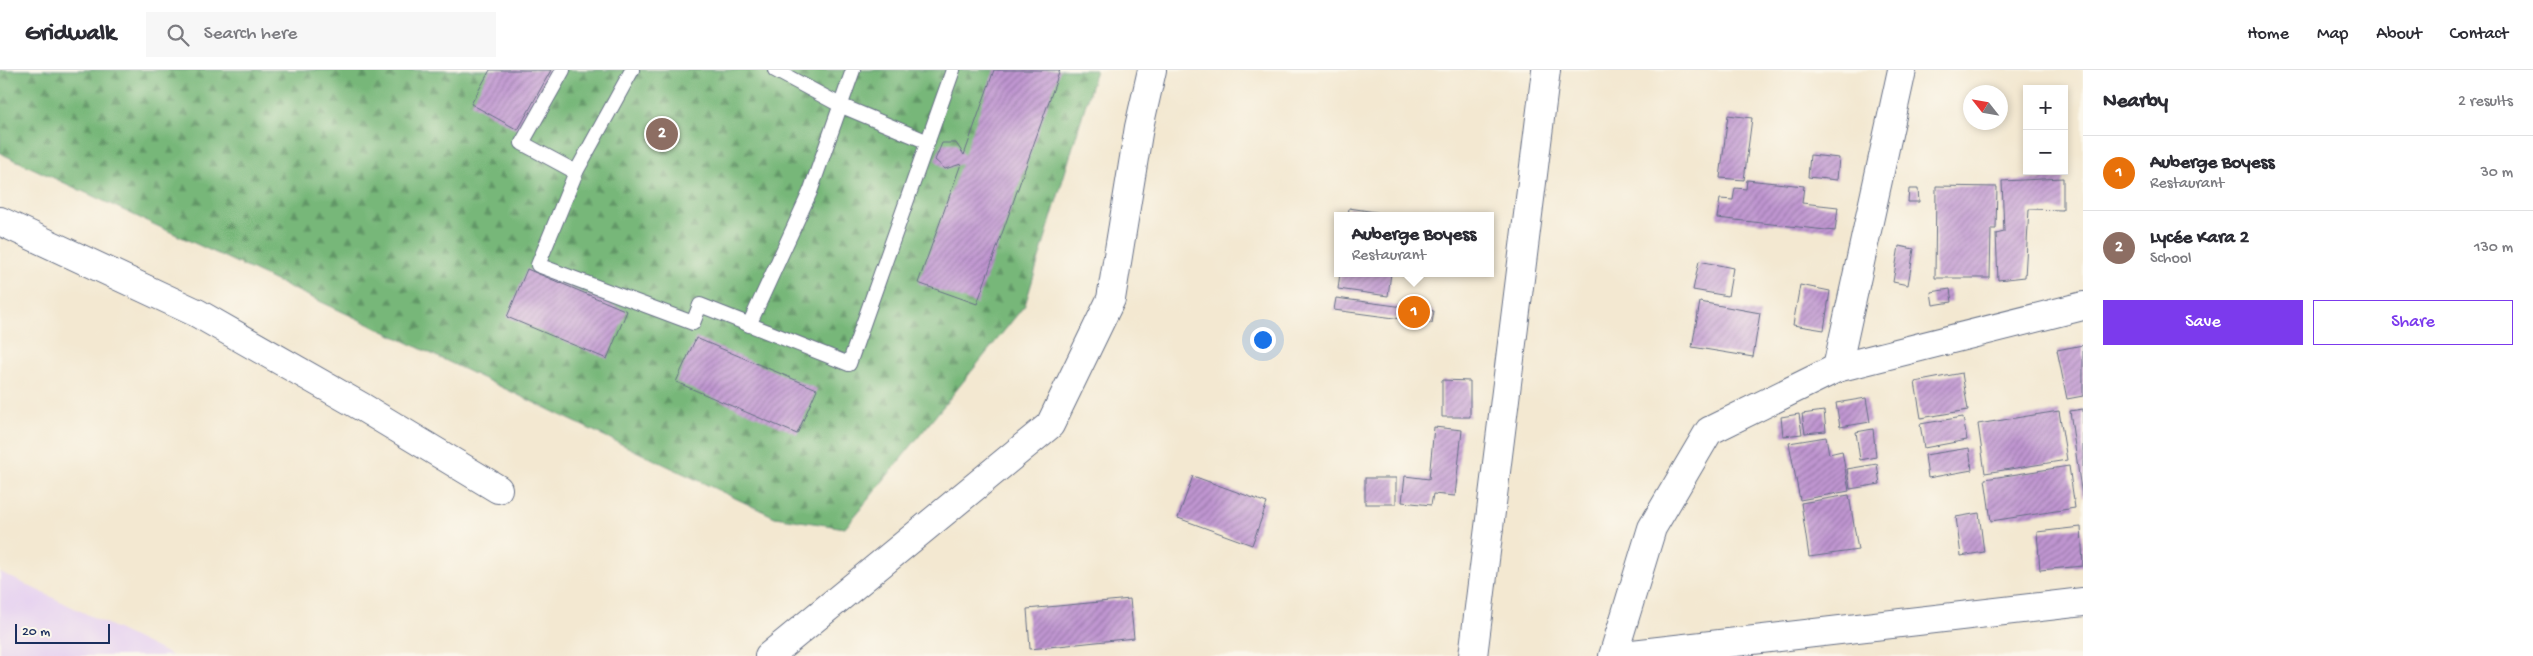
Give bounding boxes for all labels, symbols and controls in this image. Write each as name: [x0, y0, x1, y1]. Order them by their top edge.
search box: [146, 12, 496, 57]
text: Gridwalk: [25, 20, 116, 49]
icon: search: [164, 21, 192, 49]
text: Search here: [204, 23, 297, 46]
text: Home: [2247, 24, 2289, 45]
text: Map: [2317, 24, 2348, 45]
text: About: [2376, 24, 2422, 45]
text: Contact: [2450, 24, 2508, 45]
north arrow: [1963, 85, 2008, 130]
map controls: [2023, 85, 2068, 175]
button: +: [2023, 85, 2068, 130]
text: Nearby: [2103, 90, 2168, 115]
text: 2 results: [2458, 93, 2513, 112]
pin: 2: [646, 115, 678, 153]
button: −: [2023, 130, 2068, 175]
text: Auberge Boyess: [2150, 152, 2275, 175]
text: 1: [2116, 164, 2122, 183]
text: 30 m: [2480, 164, 2513, 183]
text: Restaurant: [2150, 175, 2224, 194]
popup: [1334, 212, 1494, 277]
text: Auberge Boyess: [1352, 224, 1476, 247]
text: Lycée Kara 2: [2150, 227, 2249, 250]
text: 2: [2115, 239, 2123, 258]
text: 130 m: [2474, 239, 2513, 258]
text: Restaurant: [1352, 247, 1426, 266]
text: School: [2150, 250, 2192, 269]
pin: 1: [1398, 293, 1430, 331]
button: Save: [2103, 300, 2303, 345]
button: Share: [2313, 300, 2513, 345]
your location: [1250, 327, 1276, 353]
scale bar: [15, 621, 110, 644]
text: 20 m: [22, 624, 50, 641]

